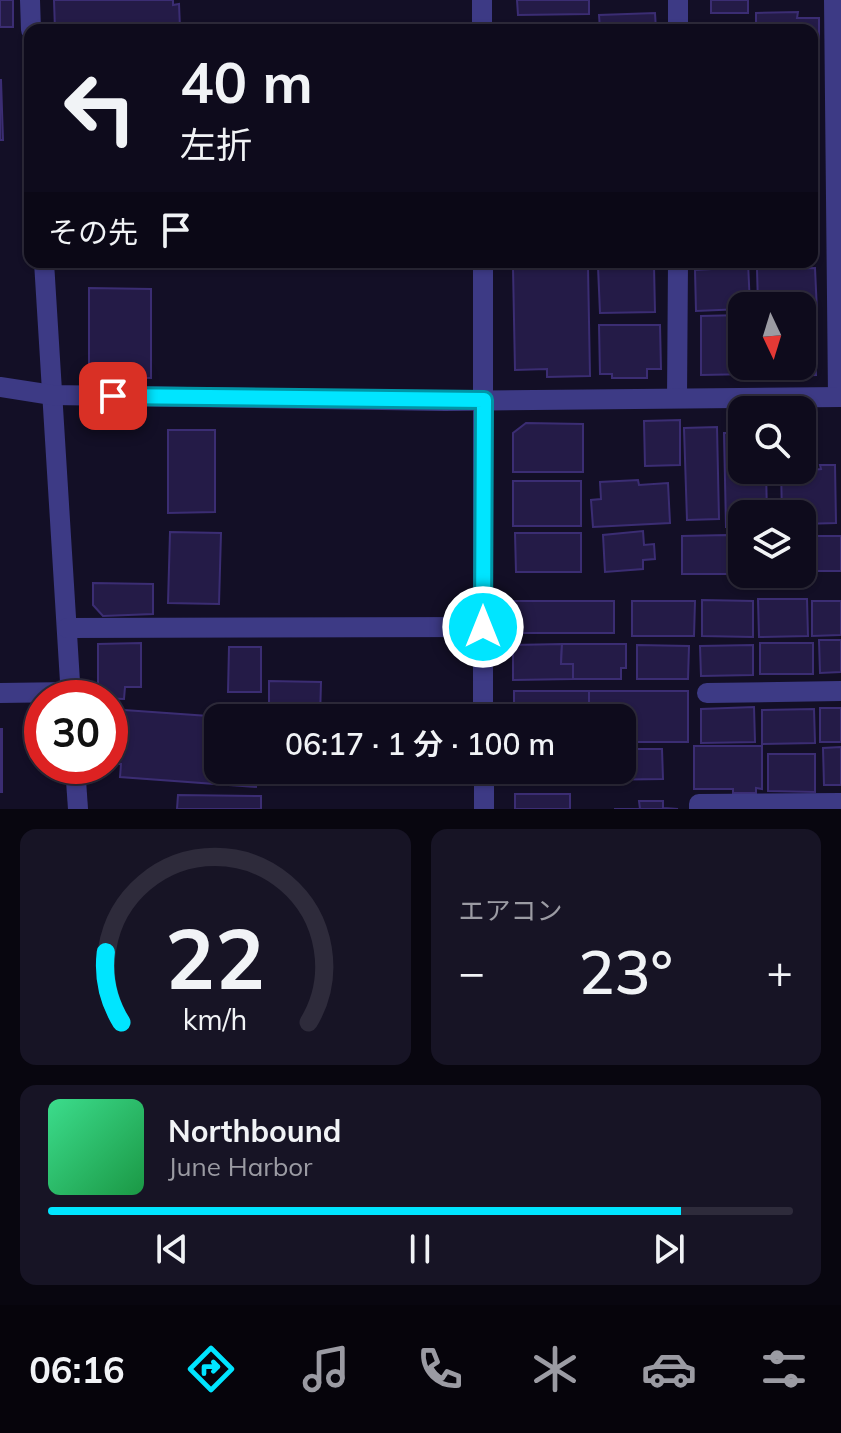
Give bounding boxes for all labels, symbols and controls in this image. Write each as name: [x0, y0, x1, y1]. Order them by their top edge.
text: 40 m: [180, 47, 313, 117]
icon: left: [48, 56, 152, 160]
text: 左折: [180, 122, 252, 167]
icon: arrive: [154, 208, 198, 252]
text: その先: [48, 213, 138, 251]
north arrow: [728, 292, 816, 380]
map controls: [728, 292, 816, 588]
pin: [79, 362, 147, 430]
icon: arrive: [91, 374, 135, 418]
button: search: [728, 396, 816, 484]
button: layers: [728, 500, 816, 588]
position arrow: [441, 585, 525, 669]
speed limit sign: 30: [24, 680, 128, 784]
text: 06:17 · 1 分 · 100 m: [285, 725, 555, 763]
text: エアコン: [459, 894, 563, 927]
text: 22: [165, 905, 265, 1010]
text: 23°: [579, 934, 673, 1009]
text: −: [459, 944, 485, 999]
text: +: [767, 944, 793, 999]
text: km/h: [183, 1001, 248, 1037]
text: Northbound: [168, 1112, 341, 1150]
text: June Harbor: [168, 1150, 313, 1183]
icon: previous: [150, 1227, 194, 1271]
icon: pause: [398, 1227, 442, 1271]
icon: next: [647, 1227, 691, 1271]
icon: directions: [183, 1341, 239, 1397]
icon: music: [298, 1341, 354, 1397]
icon: phone: [412, 1341, 468, 1397]
icon: climate: [527, 1341, 583, 1397]
icon: car: [641, 1341, 697, 1397]
icon: filters: [756, 1341, 812, 1397]
text: 06:16: [29, 1347, 125, 1392]

